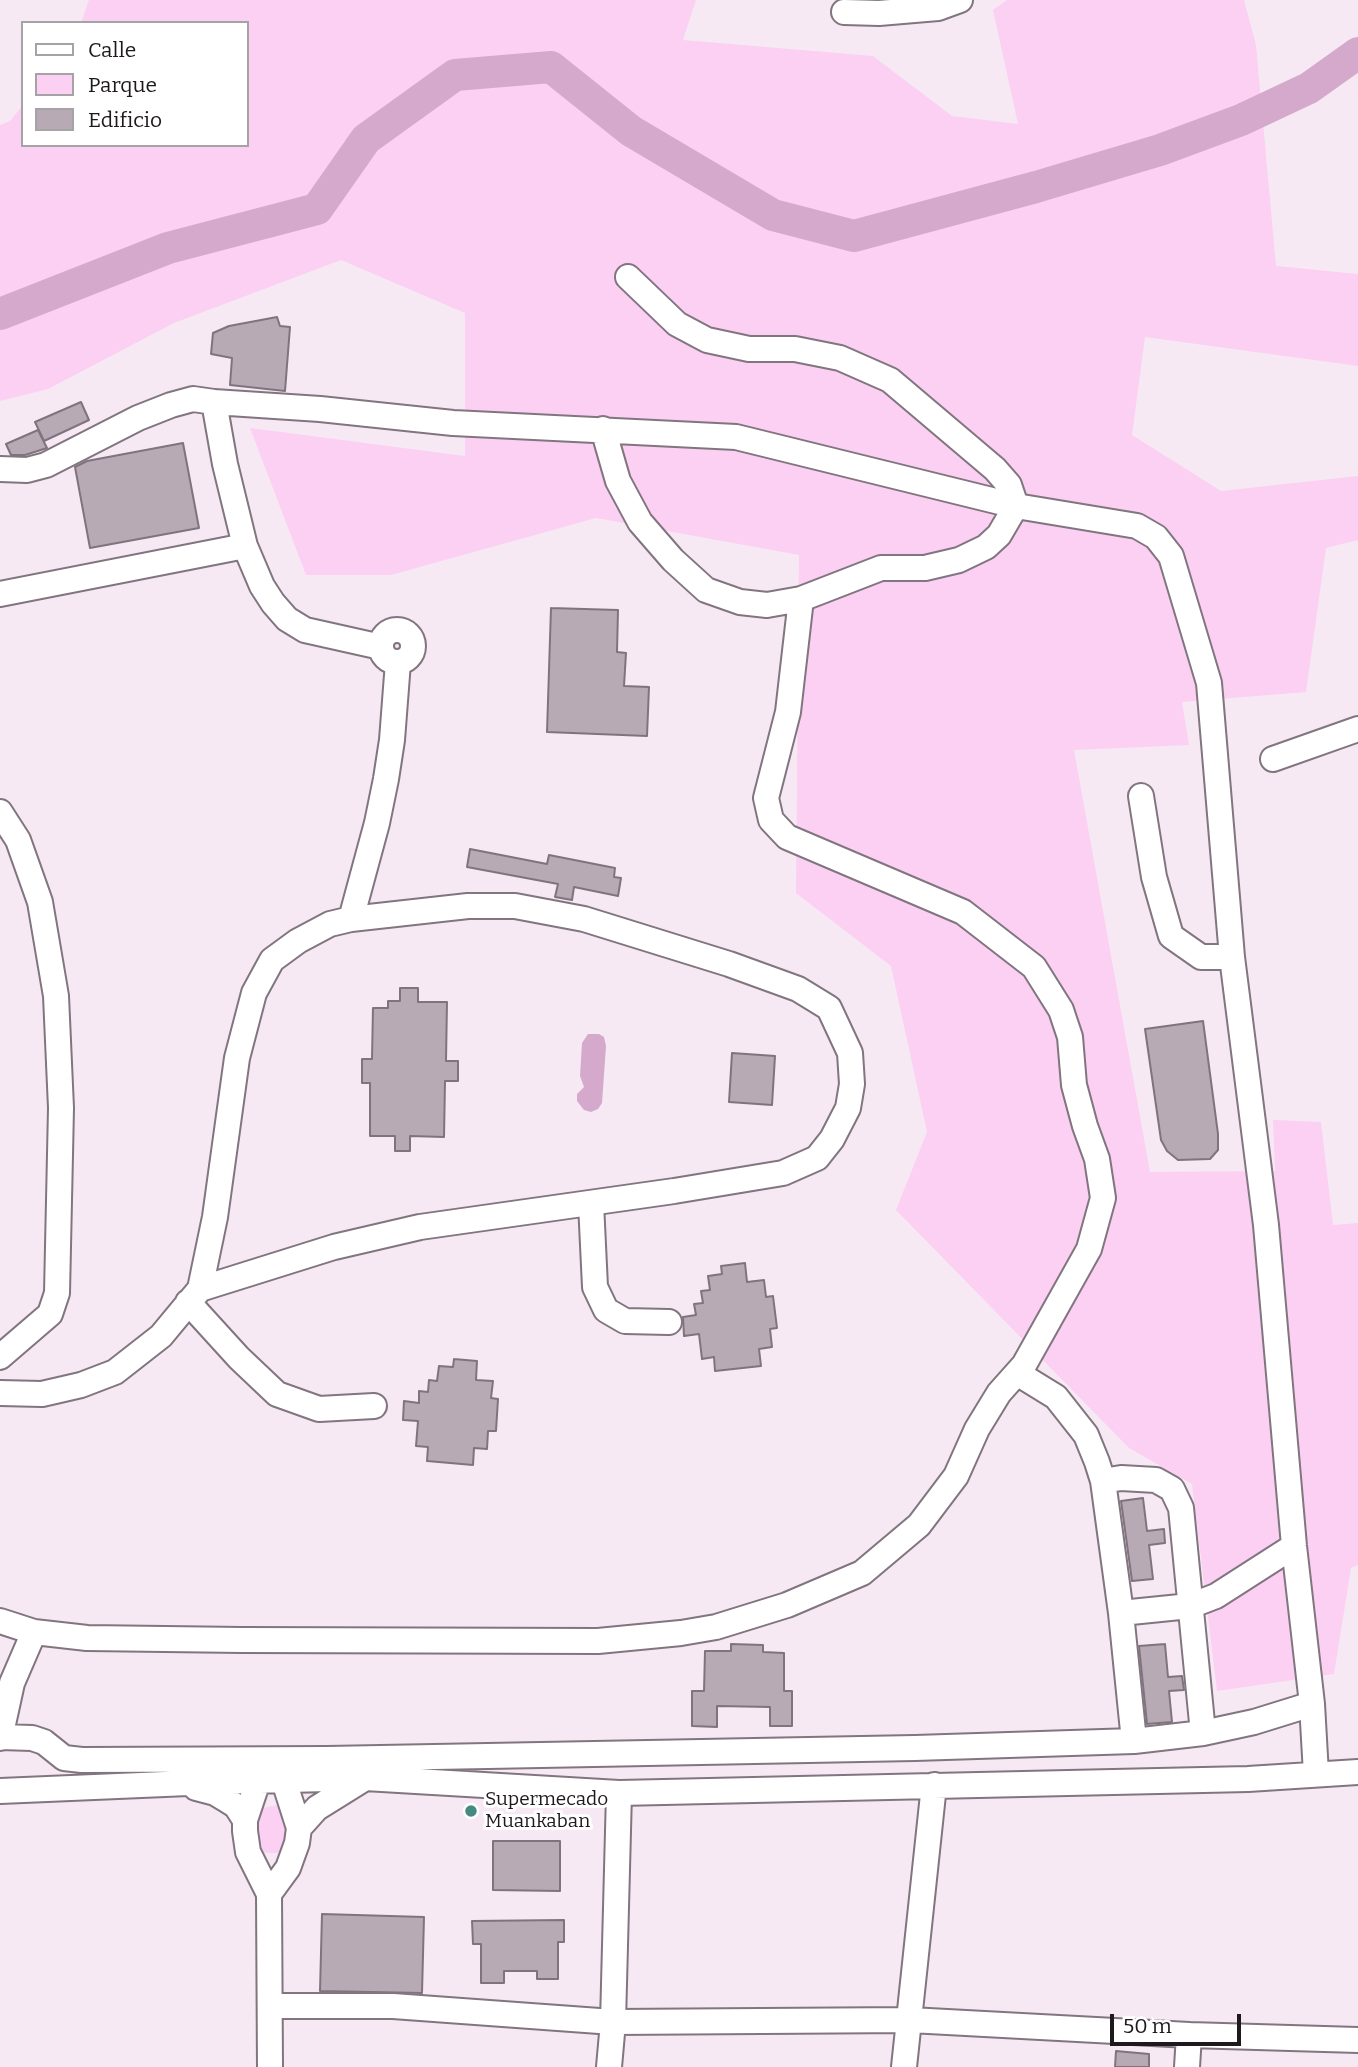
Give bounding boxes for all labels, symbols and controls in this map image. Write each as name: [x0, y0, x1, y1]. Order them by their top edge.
legend: [21, 21, 248, 147]
text: Calle: [88, 37, 136, 63]
text: Parque: [88, 72, 157, 98]
text: Edificio: [88, 107, 162, 133]
place label: Supermecado Muankaban: [485, 1789, 608, 1833]
marker: Supermecado Muankaban: [463, 1803, 479, 1819]
scale bar: [1113, 2000, 1244, 2044]
text: 50 m: [1123, 2013, 1172, 2039]

